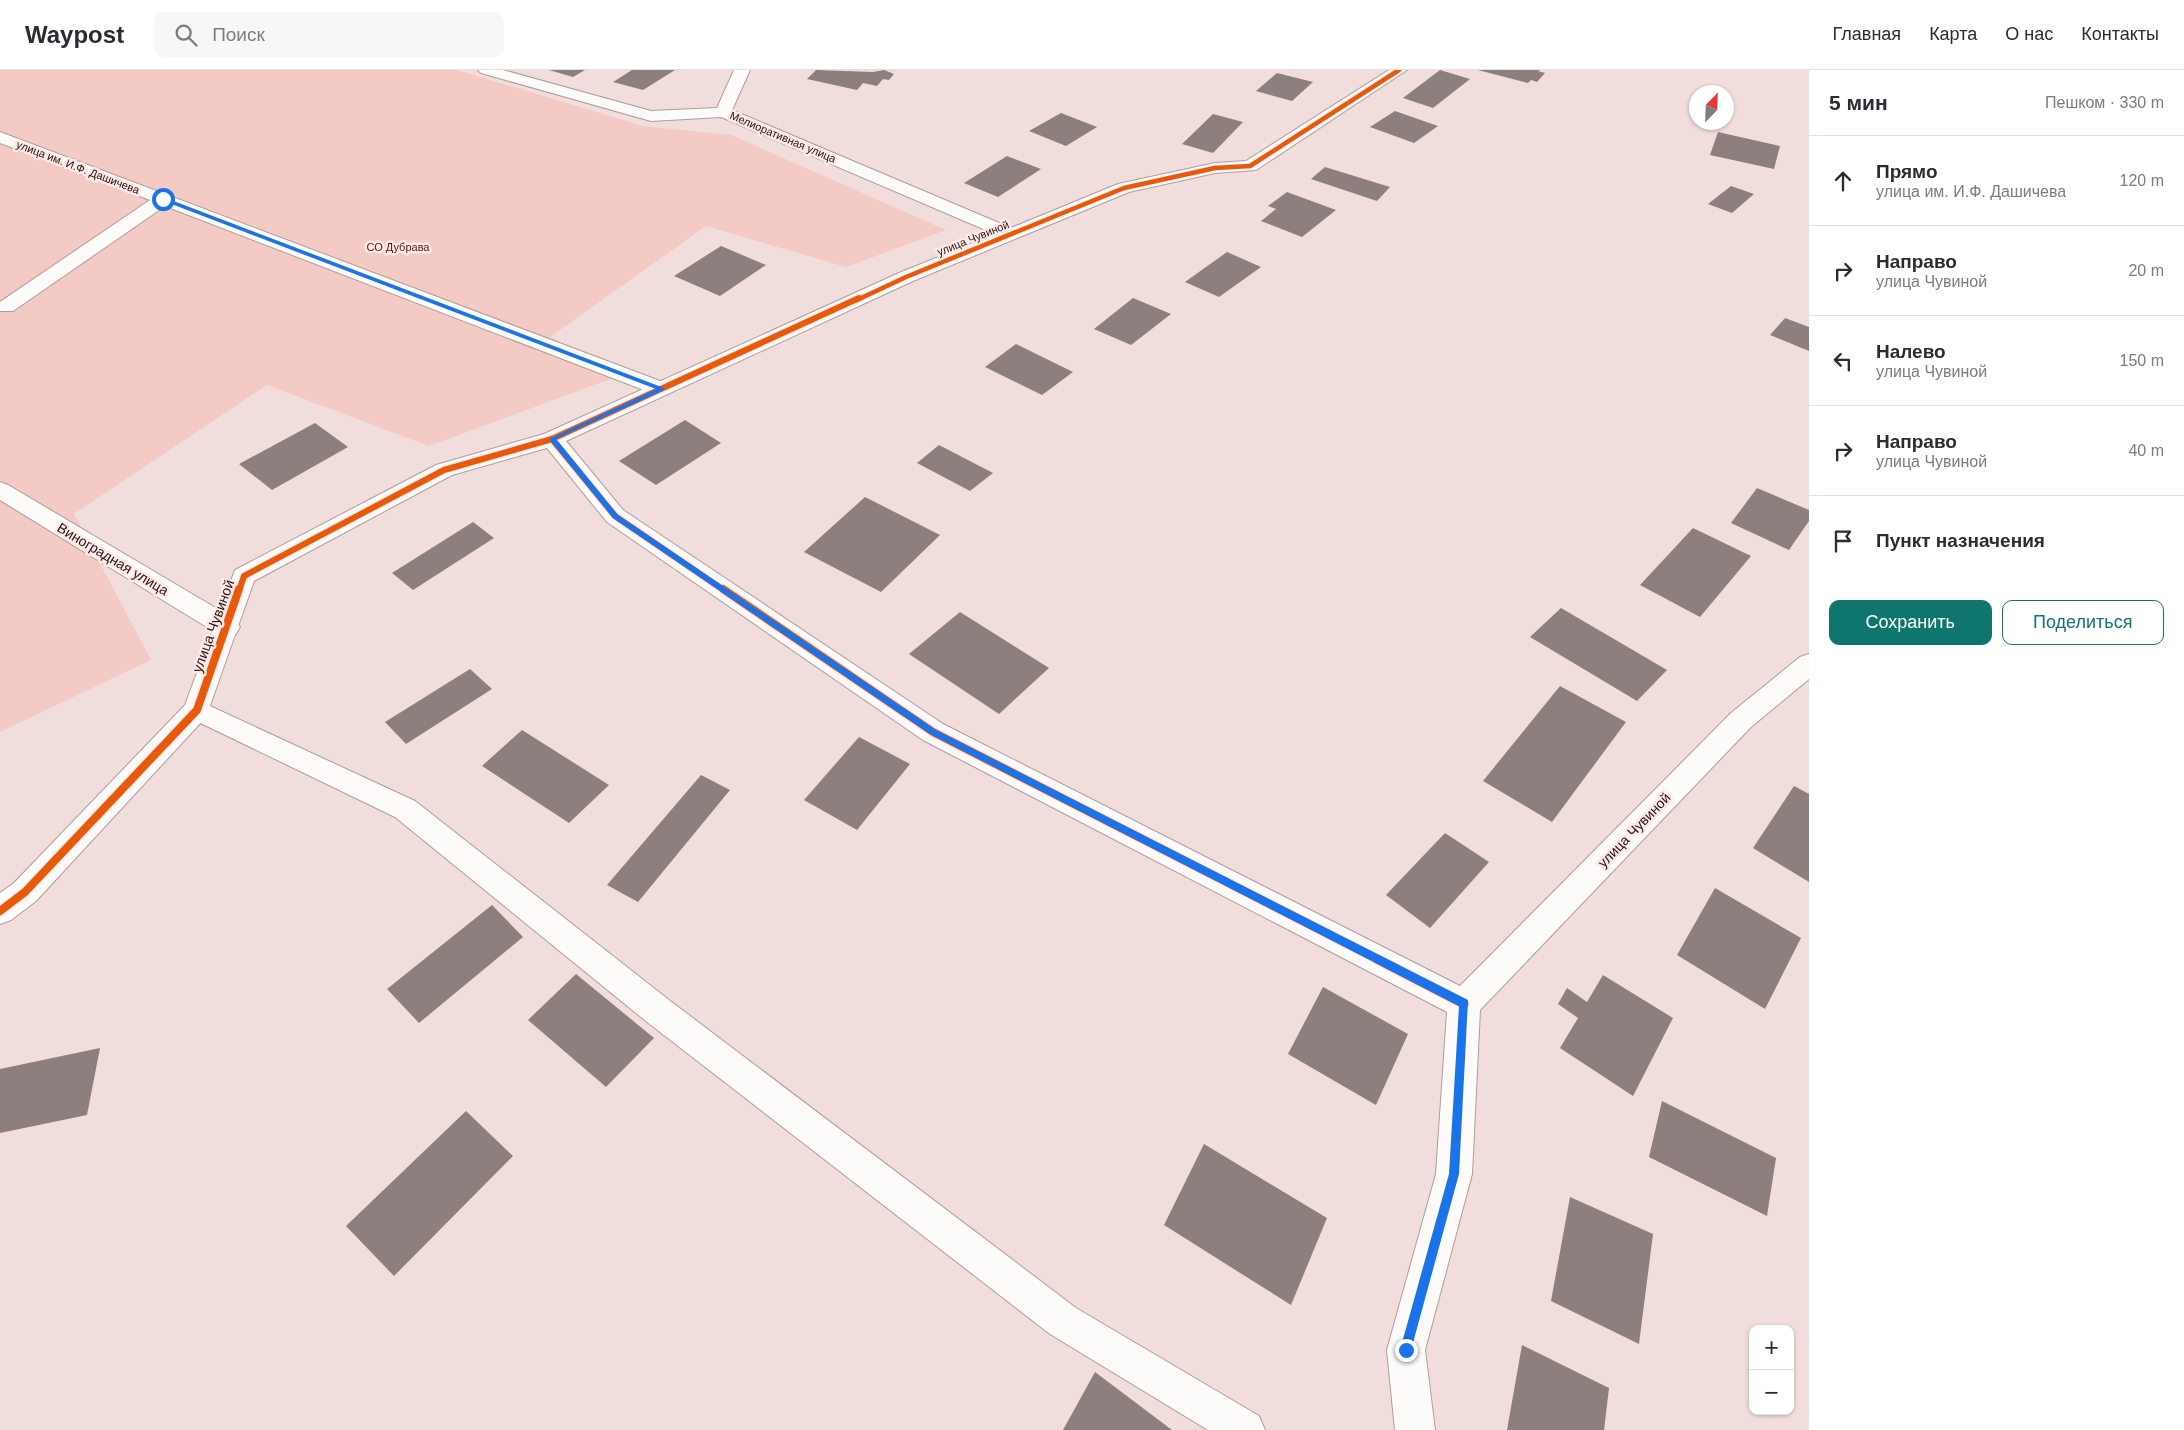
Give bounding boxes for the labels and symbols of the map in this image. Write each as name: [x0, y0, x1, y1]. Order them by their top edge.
north arrow: [1689, 85, 1734, 130]
street label: Мелиоративная улица: [728, 109, 839, 165]
street label: улица им. И.Ф. Дашичева: [15, 138, 142, 196]
route start: [152, 188, 175, 211]
street label: улица Чувиной: [935, 218, 1011, 258]
park label: СО Дубрава: [366, 241, 430, 253]
street label: Виноградная улица: [54, 519, 172, 599]
street label: улица Чувиной: [189, 578, 237, 674]
street label: улица Чувиной: [1594, 789, 1674, 871]
route end: [1395, 1339, 1418, 1362]

